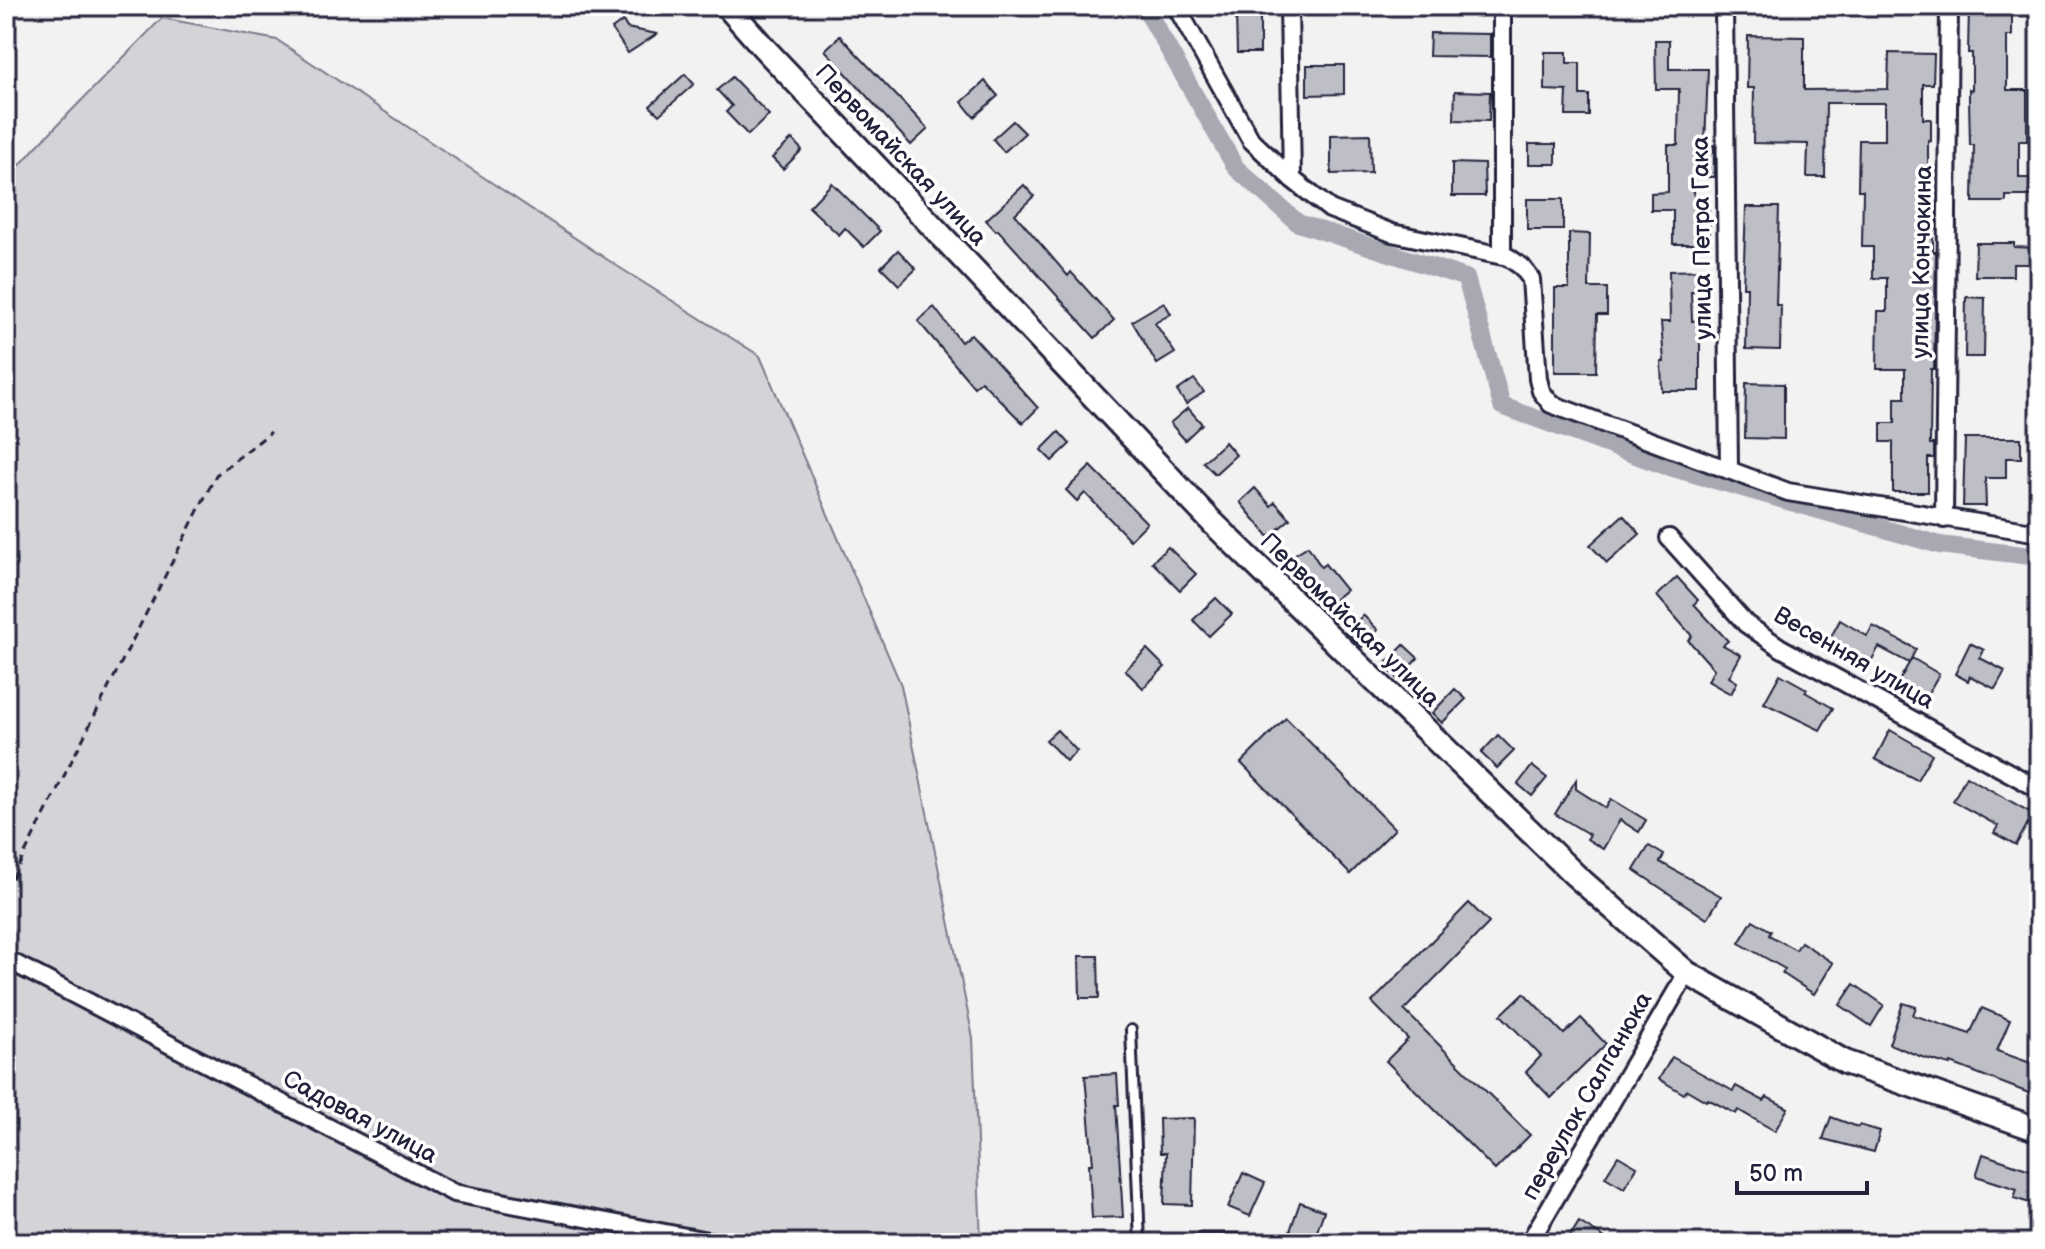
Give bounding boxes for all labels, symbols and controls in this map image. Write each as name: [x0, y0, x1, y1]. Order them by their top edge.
street label: Первомайская улица: [809, 58, 993, 252]
street label: улица Петра Гака: [1686, 136, 1718, 340]
street label: улица Кончокина: [1906, 165, 1938, 359]
street label: Первомайская улица: [1254, 527, 1446, 713]
street label: Весенняя улица: [1769, 600, 1939, 716]
street label: переулок Салганюка: [1516, 987, 1658, 1205]
street label: Садовая улица: [278, 1064, 442, 1170]
scale bar: [1737, 1145, 1867, 1195]
text: 50 m: [1749, 1159, 1803, 1188]

